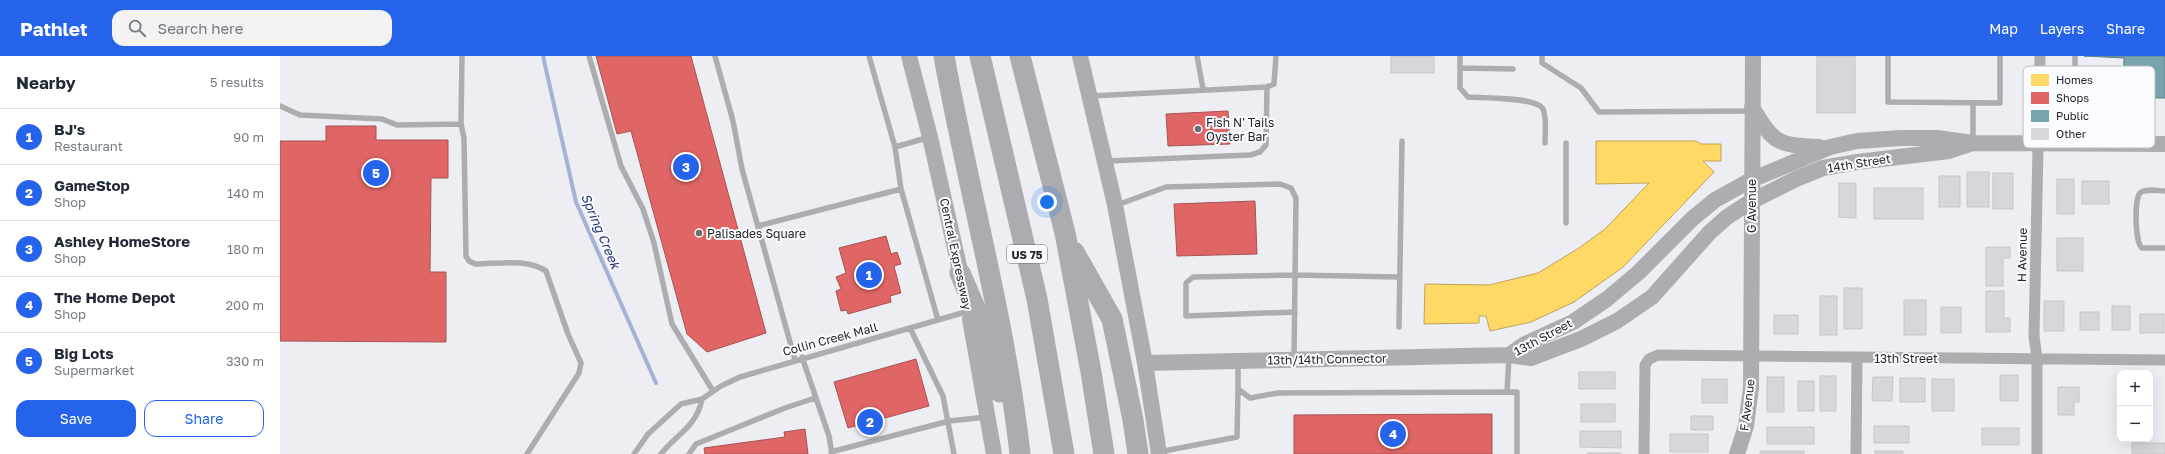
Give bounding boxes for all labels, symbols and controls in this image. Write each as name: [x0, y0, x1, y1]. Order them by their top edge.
search box: [112, 10, 392, 46]
text: Pathlet: [20, 17, 88, 40]
icon: search: [126, 17, 148, 39]
text: Search here: [158, 19, 244, 37]
text: Map: [1989, 20, 2018, 37]
text: Layers: [2040, 20, 2084, 37]
text: Share: [2106, 20, 2145, 37]
legend: [2023, 66, 2155, 148]
text: Nearby: [16, 72, 76, 93]
text: Homes: [2056, 73, 2093, 86]
text: 5 results: [210, 74, 264, 90]
text: Shops: [2056, 91, 2089, 104]
text: Public: [2056, 109, 2089, 122]
place label: Fish N' Tails Oyster Bar: [1206, 115, 1274, 144]
text: BJ's: [54, 120, 85, 138]
marker: Fish N' Tails Oyster Bar: [1193, 124, 1203, 134]
text: Other: [2056, 127, 2087, 140]
text: 1: [26, 129, 32, 145]
text: 90 m: [233, 129, 264, 145]
text: Restaurant: [54, 138, 123, 154]
street label: 14th Street: [1826, 151, 1892, 175]
pin: 3: [673, 152, 699, 182]
pin: 5: [363, 158, 389, 188]
text: GameStop: [54, 176, 130, 194]
street label: G Avenue: [1744, 179, 1759, 233]
text: 2: [25, 185, 33, 201]
text: 140 m: [227, 185, 264, 201]
water label: Spring Creek: [578, 191, 625, 273]
your location: [1037, 192, 1057, 212]
text: Shop: [54, 194, 86, 210]
street label: Central Expressway: [937, 197, 975, 311]
place label: Palisades Square: [707, 226, 806, 241]
marker: Palisades Square: [694, 228, 704, 238]
street label: H Avenue: [2014, 228, 2030, 282]
text: Ashley HomeStore: [54, 232, 190, 250]
text: 3: [25, 241, 33, 257]
text: 180 m: [227, 241, 264, 257]
road number: US 75: [1007, 245, 1047, 263]
text: Shop: [54, 250, 86, 266]
pin: 1: [856, 260, 882, 290]
text: The Home Depot: [54, 288, 175, 306]
text: 4: [25, 297, 33, 313]
text: 200 m: [226, 297, 264, 313]
text: Shop: [54, 306, 86, 322]
street label: 13th Street: [1511, 315, 1575, 359]
street label: Collin Creek Mall: [781, 319, 879, 359]
text: Big Lots: [54, 344, 114, 362]
street label: 13th/14th Connector: [1267, 350, 1387, 368]
street label: 13th Street: [1874, 351, 1938, 366]
text: 5: [25, 353, 33, 369]
text: 330 m: [226, 353, 264, 369]
text: Supermarket: [54, 362, 135, 378]
map controls: [2117, 370, 2153, 442]
button: +: [2117, 370, 2153, 406]
street label: F Avenue: [1736, 378, 1758, 432]
button: Save: [16, 400, 136, 437]
button: Share: [144, 400, 264, 437]
button: −: [2117, 406, 2153, 442]
pin: 2: [857, 407, 883, 437]
pin: 4: [1380, 419, 1406, 449]

